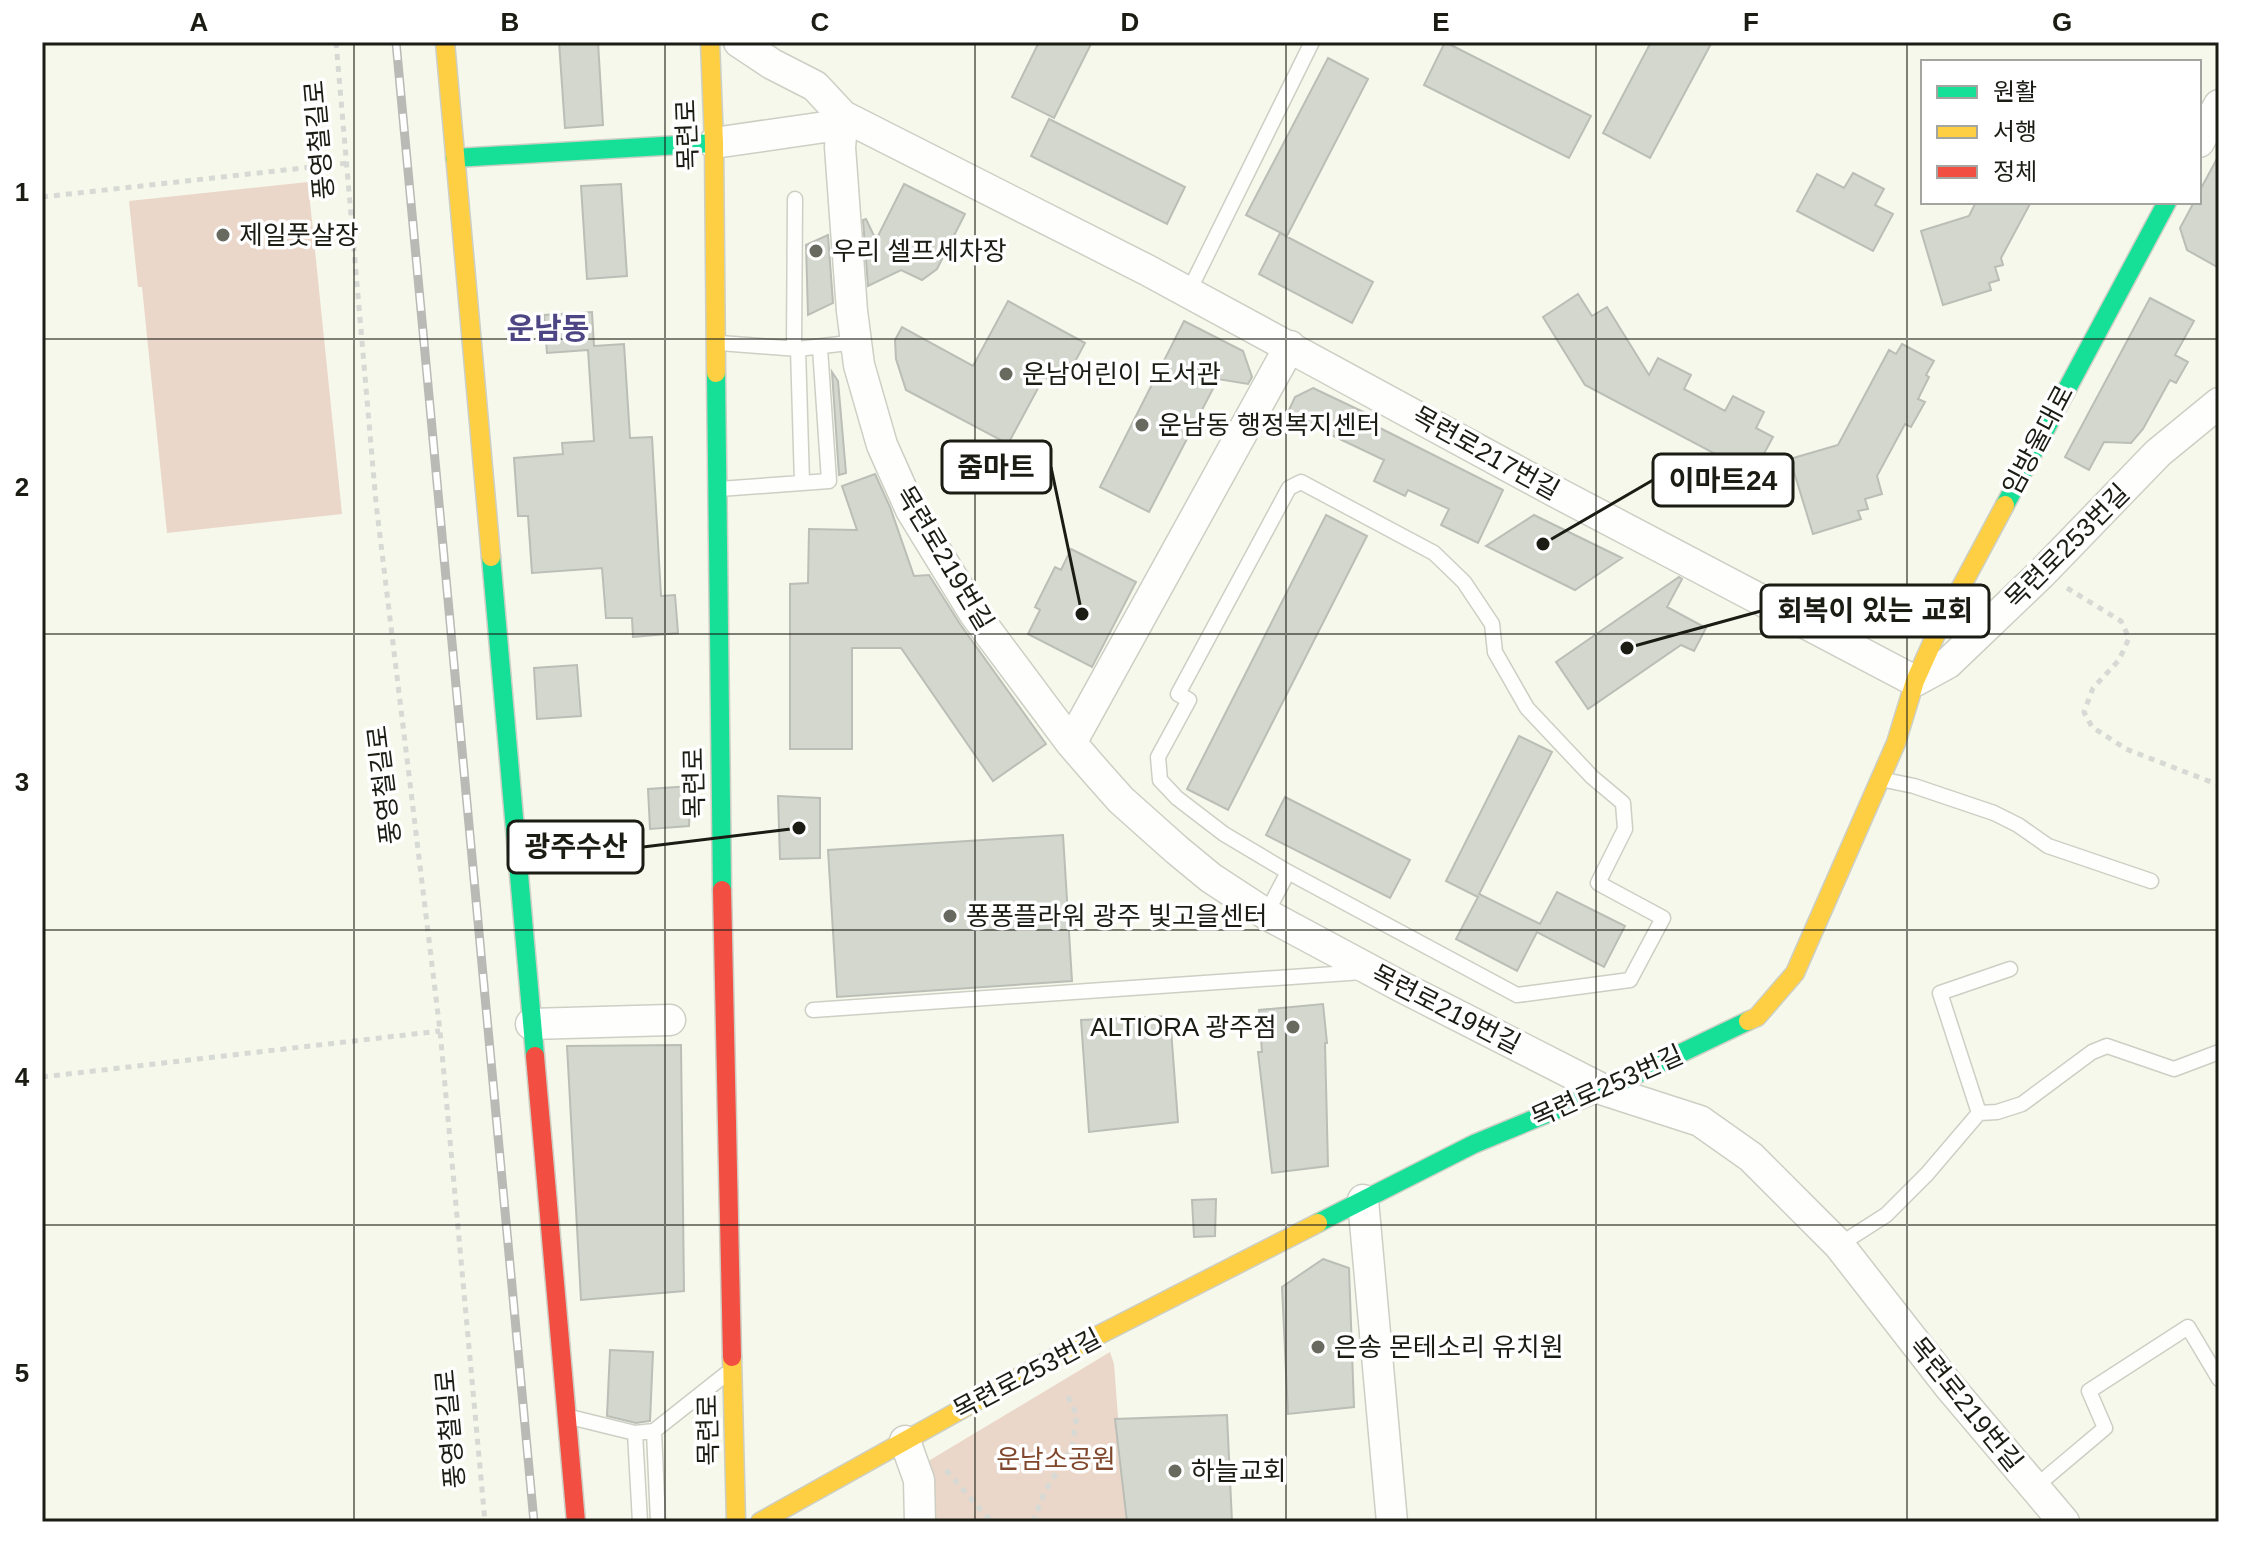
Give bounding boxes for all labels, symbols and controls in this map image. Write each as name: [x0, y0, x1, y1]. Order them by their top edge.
text: A: [190, 7, 209, 37]
text: B: [501, 7, 519, 37]
text: C: [811, 7, 830, 37]
text: D: [1121, 7, 1139, 37]
text: E: [1432, 7, 1450, 37]
text: F: [1743, 7, 1759, 37]
text: G: [2052, 7, 2072, 37]
legend: [1921, 60, 2201, 204]
text: 원활: [1993, 78, 2037, 105]
street label: 풍영철길로: [299, 79, 339, 201]
street label: 목련로: [671, 99, 703, 171]
text: 서행: [1993, 118, 2037, 145]
text: 정체: [1993, 158, 2037, 185]
text: 1: [15, 177, 29, 207]
place label: 제일풋살장: [239, 220, 359, 250]
marker: 제일풋살장: [214, 226, 232, 244]
place label: 우리 셀프세차장: [832, 236, 1007, 266]
marker: 우리 셀프세차장: [807, 242, 825, 260]
district label: 운남동: [507, 312, 589, 345]
place label: 운남어린이 도서관: [1022, 359, 1221, 389]
marker: 운남어린이 도서관: [997, 365, 1015, 383]
street label: 임방울대로: [1997, 380, 2079, 500]
street label: 목련로217번길: [1407, 400, 1565, 506]
place label: 운남동 행정복지센터: [1158, 410, 1381, 440]
marker: 운남동 행정복지센터: [1133, 416, 1151, 434]
callout: 줌마트: [942, 441, 1051, 493]
text: 줌마트: [957, 452, 1035, 483]
callout: 이마트24: [1653, 454, 1793, 506]
text: 이마트24: [1669, 465, 1778, 496]
text: 2: [15, 472, 29, 502]
street label: 목련로253번길: [1999, 478, 2135, 614]
street label: 목련로219번길: [890, 480, 1000, 636]
callout: 회복이 있는 교회: [1761, 585, 1989, 637]
text: 회복이 있는 교회: [1777, 595, 1973, 626]
street label: 풍영철길로: [362, 724, 406, 846]
street label: 목련로: [678, 747, 710, 819]
text: 3: [15, 767, 29, 797]
callout: 광주수산: [508, 821, 643, 873]
text: 광주수산: [524, 831, 628, 862]
place label: 퐁퐁플라워 광주 빛고을센터: [966, 901, 1268, 931]
marker: 퐁퐁플라워 광주 빛고을센터: [941, 907, 959, 925]
street label: 목련로219번길: [1367, 959, 1525, 1059]
place label: ALTIORA 광주점: [1090, 1012, 1277, 1042]
marker: ALTIORA 광주점: [1284, 1018, 1302, 1036]
street label: 목련로253번길: [1526, 1039, 1688, 1133]
text: 4: [15, 1062, 30, 1092]
street label: 목련로253번길: [948, 1322, 1106, 1426]
street label: 목련로219번길: [1903, 1331, 2029, 1477]
place label: 은송 몬테소리 유치원: [1334, 1332, 1564, 1362]
marker: 은송 몬테소리 유치원: [1309, 1338, 1327, 1356]
text: 5: [15, 1358, 29, 1388]
street label: 풍영철길로: [430, 1368, 470, 1490]
street label: 목련로: [692, 1394, 724, 1466]
park label: 운남소공원: [996, 1444, 1116, 1474]
place label: 하늘교회: [1191, 1456, 1287, 1486]
marker: 하늘교회: [1166, 1462, 1184, 1480]

